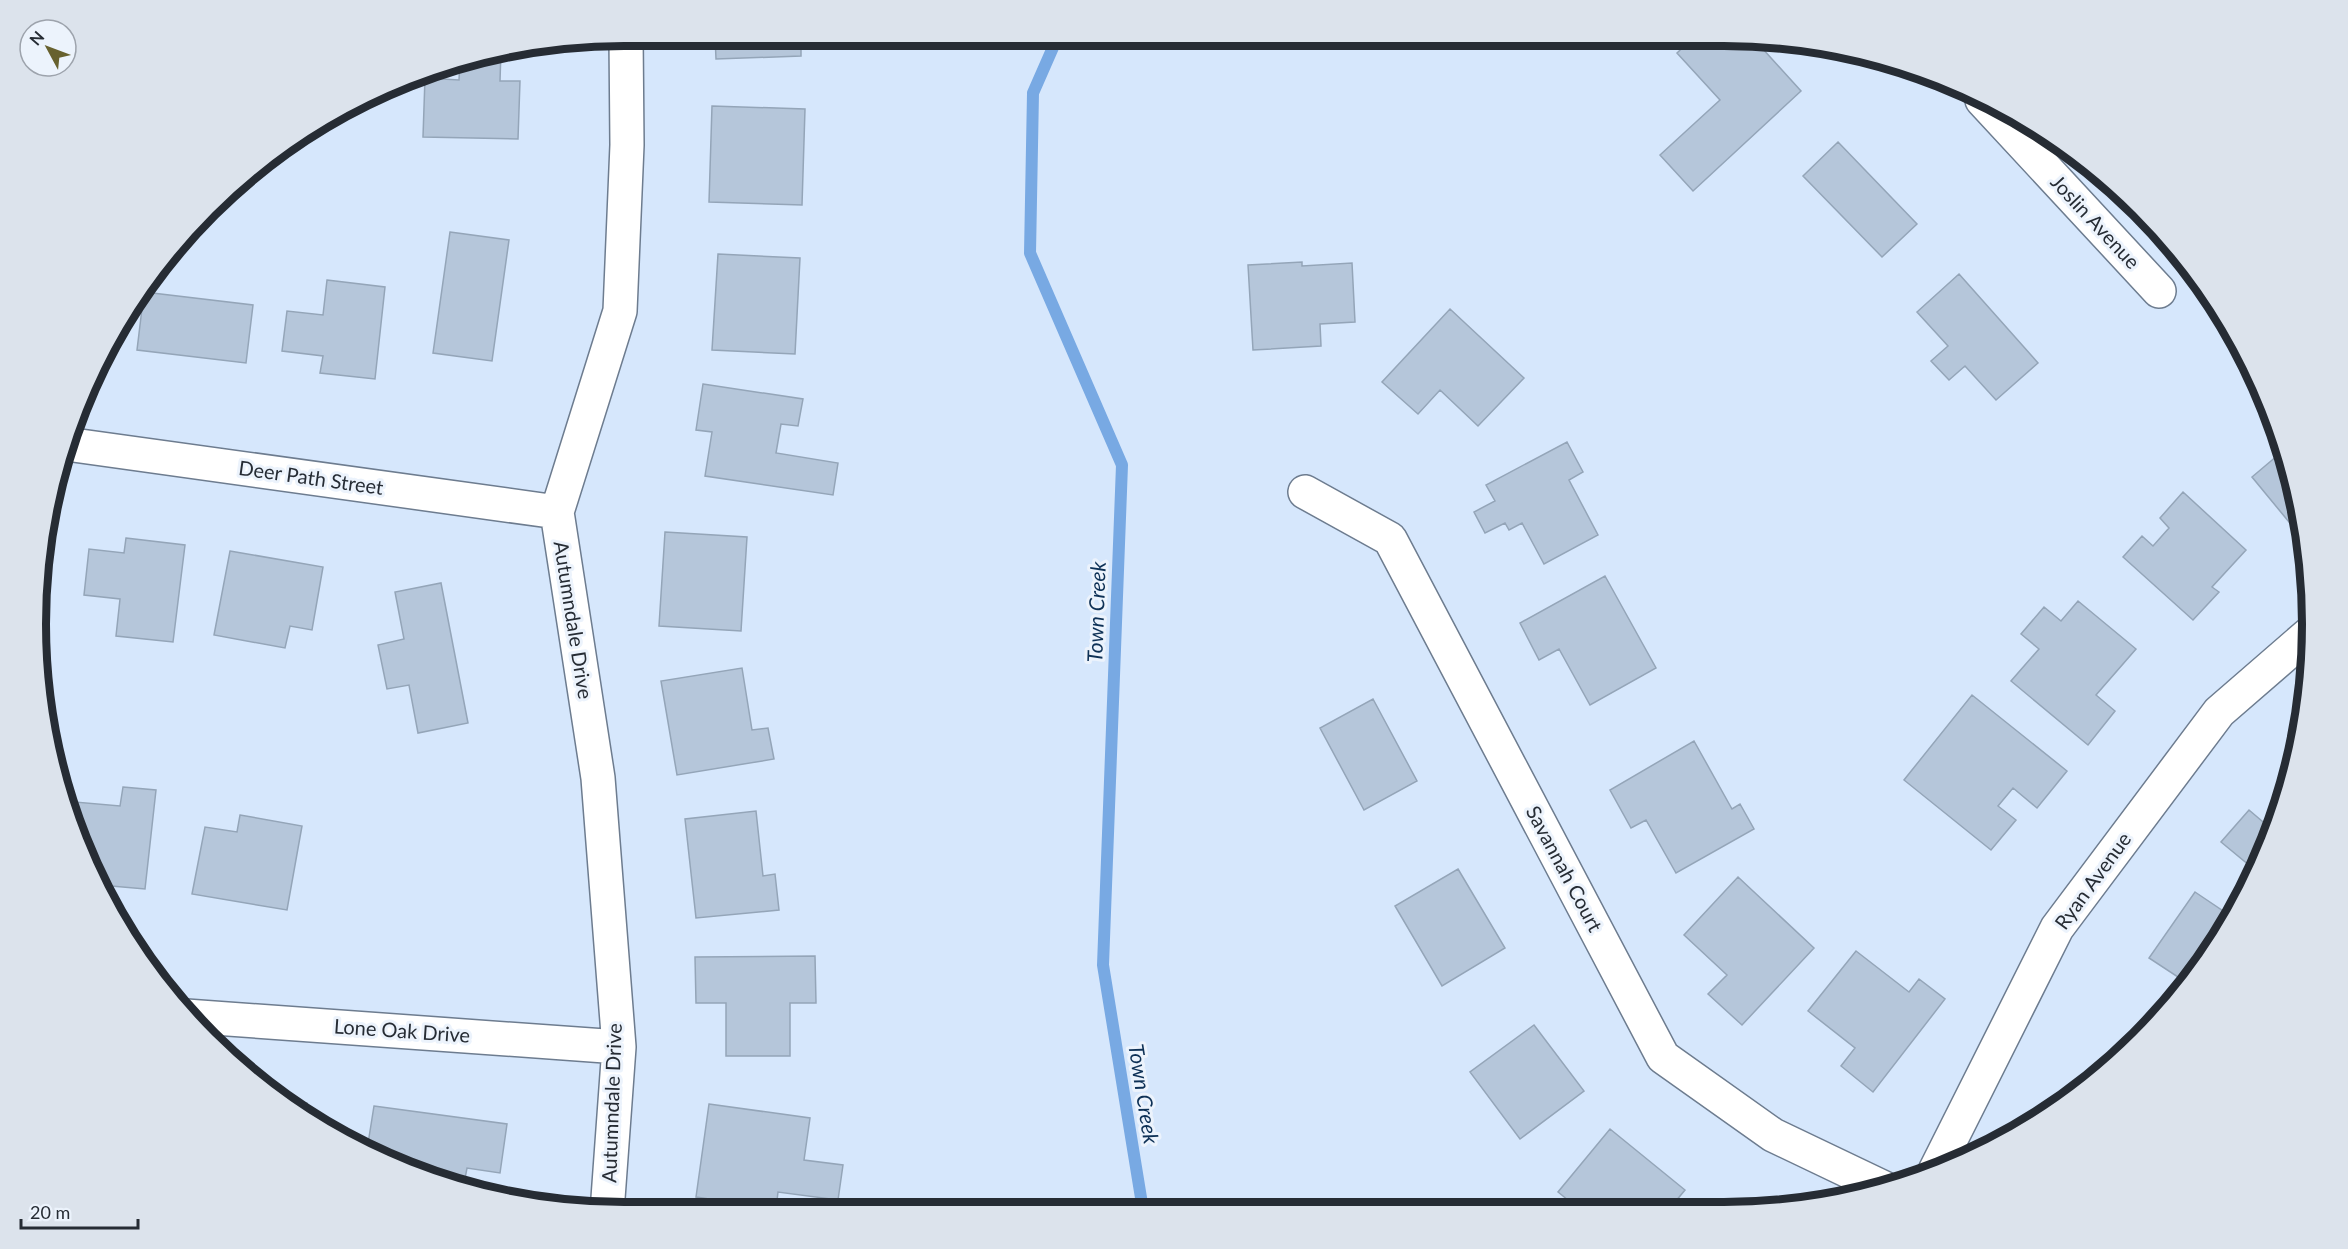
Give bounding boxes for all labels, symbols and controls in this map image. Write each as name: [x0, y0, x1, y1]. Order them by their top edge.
north arrow: [18, 18, 78, 78]
text: N: [25, 27, 48, 49]
street label: Joslin Avenue: [2046, 169, 2145, 273]
street label: Deer Path Street: [237, 455, 385, 499]
street label: Autumndale Drive: [550, 539, 598, 701]
water label: Town Creek: [1081, 560, 1110, 663]
street label: Savannah Court: [1522, 801, 1608, 936]
street label: Ryan Avenue: [2049, 827, 2135, 934]
street label: Lone Oak Drive: [333, 1013, 471, 1047]
street label: Autumndale Drive: [596, 1023, 626, 1183]
water label: Town Creek: [1124, 1042, 1165, 1147]
scale bar: [21, 1192, 138, 1230]
text: 20 m: [30, 1201, 70, 1223]

